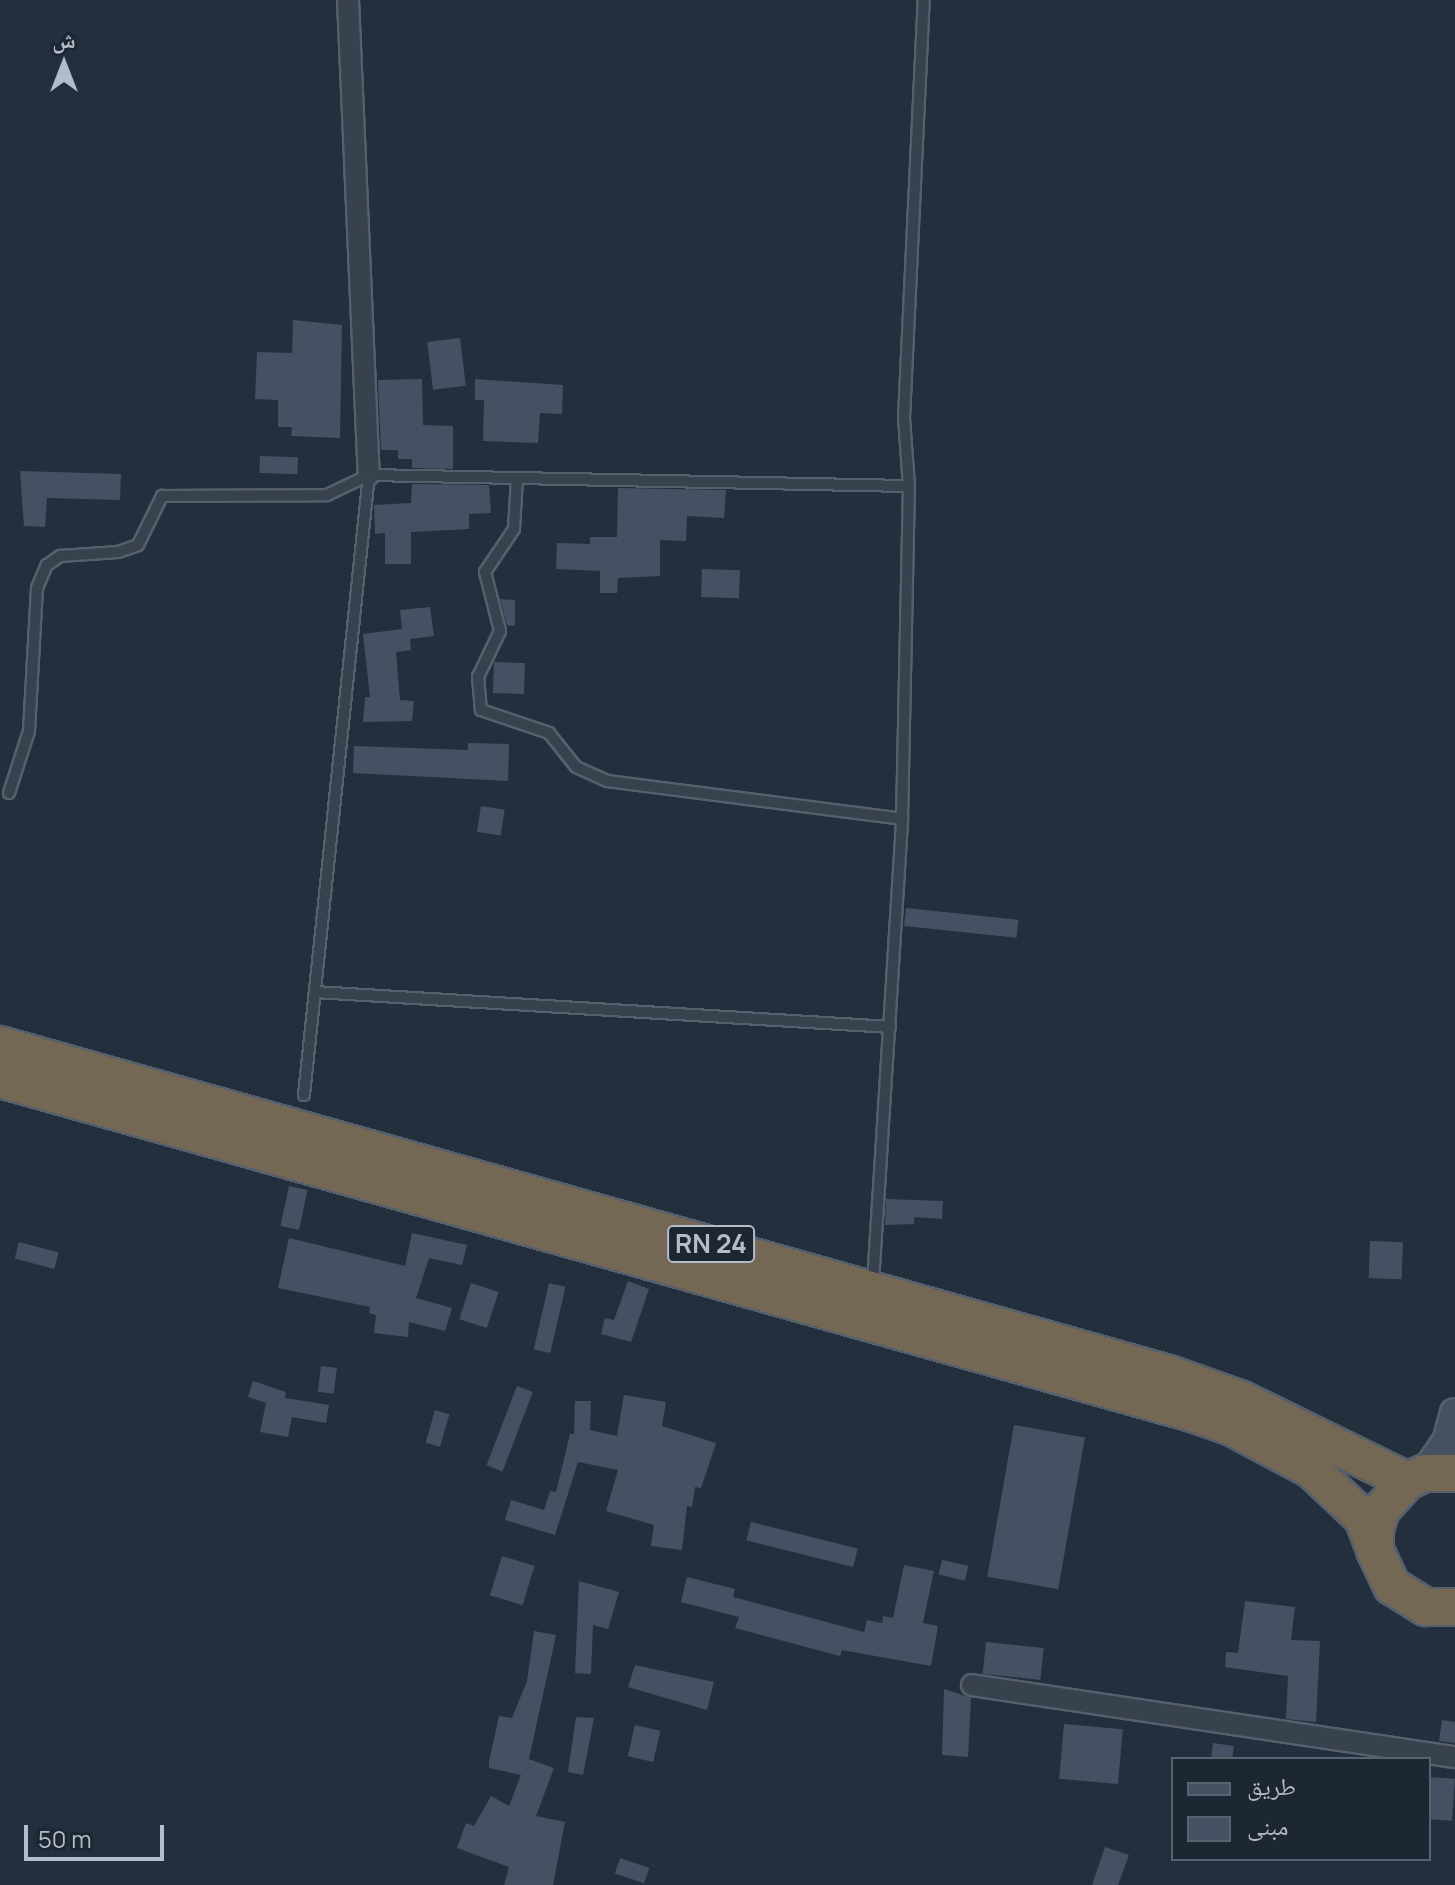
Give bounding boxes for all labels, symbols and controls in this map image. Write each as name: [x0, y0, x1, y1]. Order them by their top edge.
north arrow: [24, 24, 104, 104]
text: ش: [52, 25, 76, 55]
road number: RN 24: [667, 1222, 755, 1266]
legend: [1171, 1757, 1431, 1861]
text: طريق: [1247, 1769, 1296, 1802]
scale bar: [28, 1809, 168, 1859]
text: مبنى: [1247, 1809, 1288, 1842]
text: 50 m: [38, 1822, 92, 1855]

